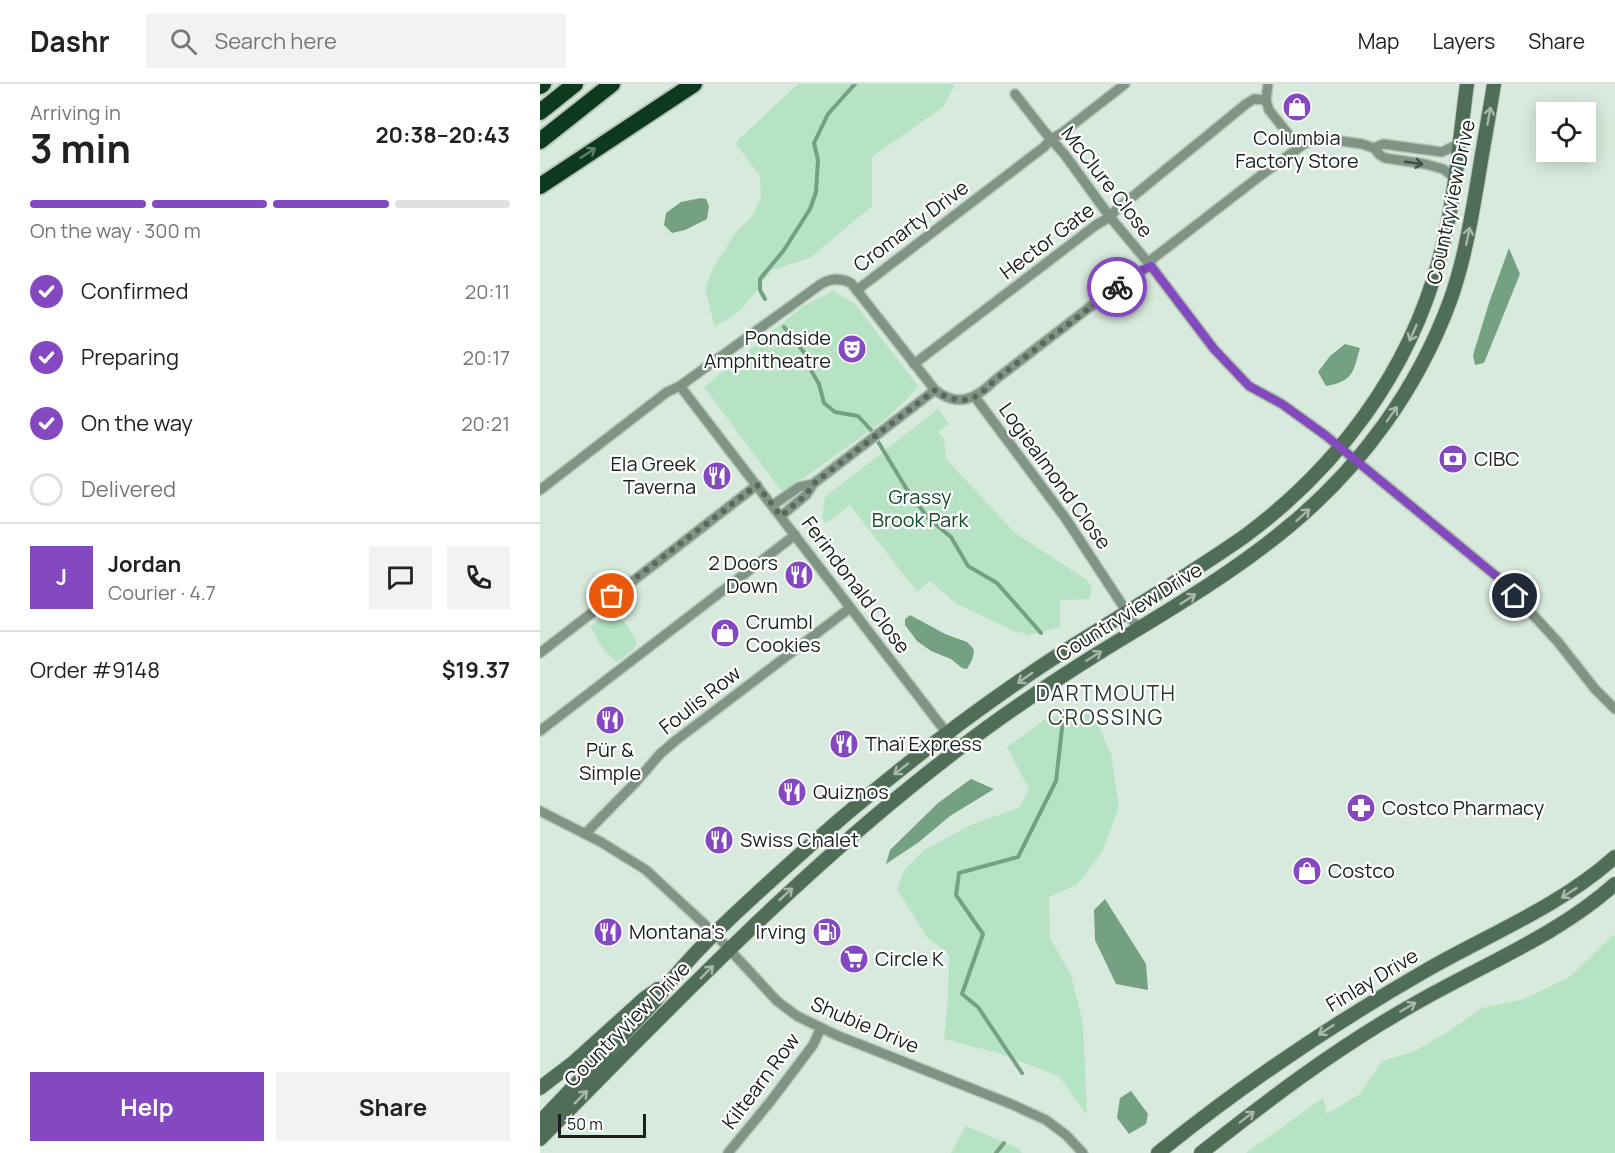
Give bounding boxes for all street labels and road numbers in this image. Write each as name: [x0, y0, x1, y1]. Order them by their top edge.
street label: Countryview Drive: [1420, 117, 1481, 287]
street label: McClure Close: [1055, 120, 1159, 243]
street label: Cromarty Drive: [848, 173, 974, 278]
street label: Hector Gate: [994, 196, 1099, 285]
street label: Logiealmond Close: [993, 397, 1118, 554]
street label: Ferindonald Close: [796, 511, 917, 659]
street label: Countryview Drive: [1050, 556, 1207, 667]
street label: Foulis Row: [653, 659, 746, 740]
street label: Finlay Drive: [1321, 941, 1423, 1018]
street label: Countryview Drive: [558, 955, 696, 1093]
street label: Shubie Drive: [807, 990, 923, 1059]
street label: Kiltearn Row: [716, 1027, 806, 1134]

